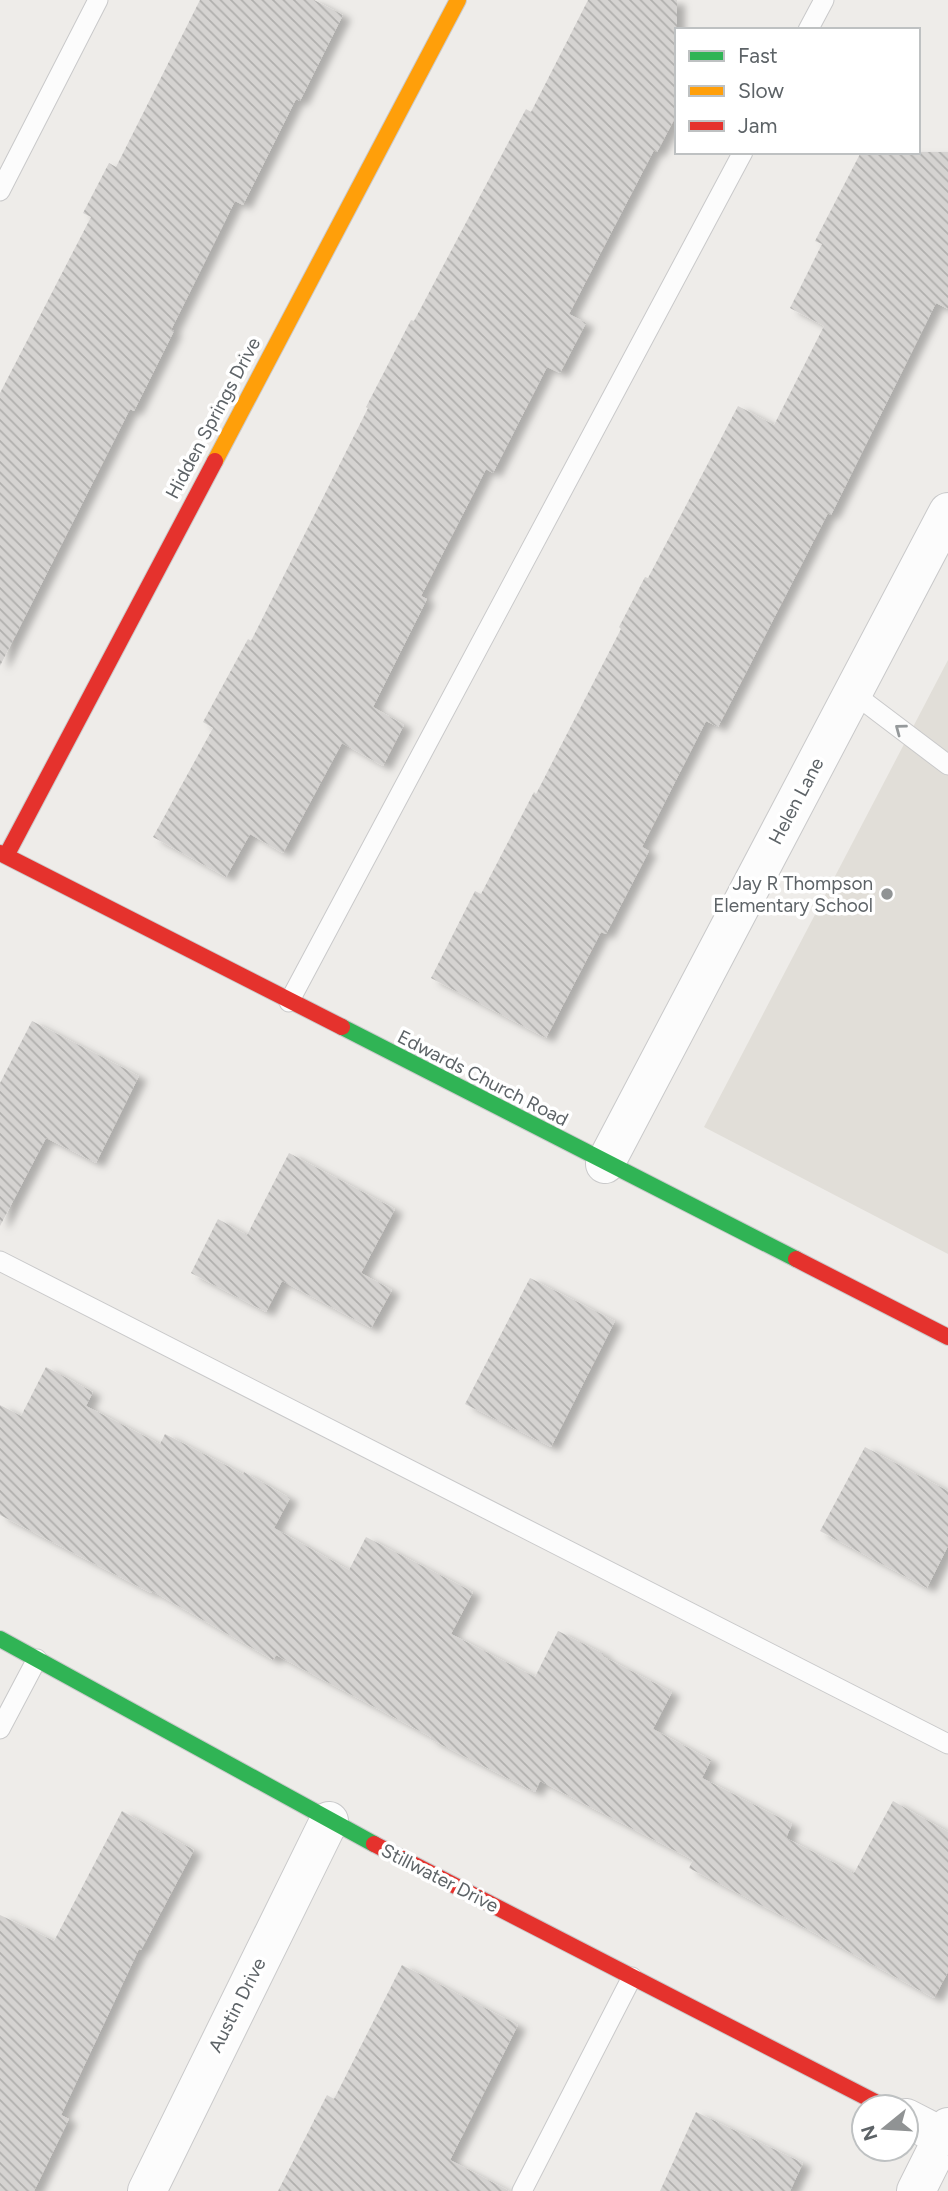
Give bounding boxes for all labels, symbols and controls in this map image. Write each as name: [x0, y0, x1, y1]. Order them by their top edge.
legend: [675, 28, 920, 154]
text: Fast: [738, 43, 778, 68]
text: Slow: [738, 78, 784, 103]
text: Jam: [738, 113, 777, 138]
street label: Hidden Springs Drive: [161, 333, 265, 503]
one-way arrow: [895, 725, 908, 737]
street label: Helen Lane: [764, 754, 828, 848]
place label: Jay R Thompson Elementary School: [713, 872, 873, 917]
marker: Jay R Thompson Elementary School: [879, 886, 895, 902]
street label: Edwards Church Road: [394, 1025, 572, 1131]
street label: Stillwater Drive: [378, 1839, 502, 1917]
street label: Austin Drive: [203, 1954, 271, 2056]
north arrow: [850, 2093, 920, 2163]
text: N: [856, 2123, 883, 2144]

